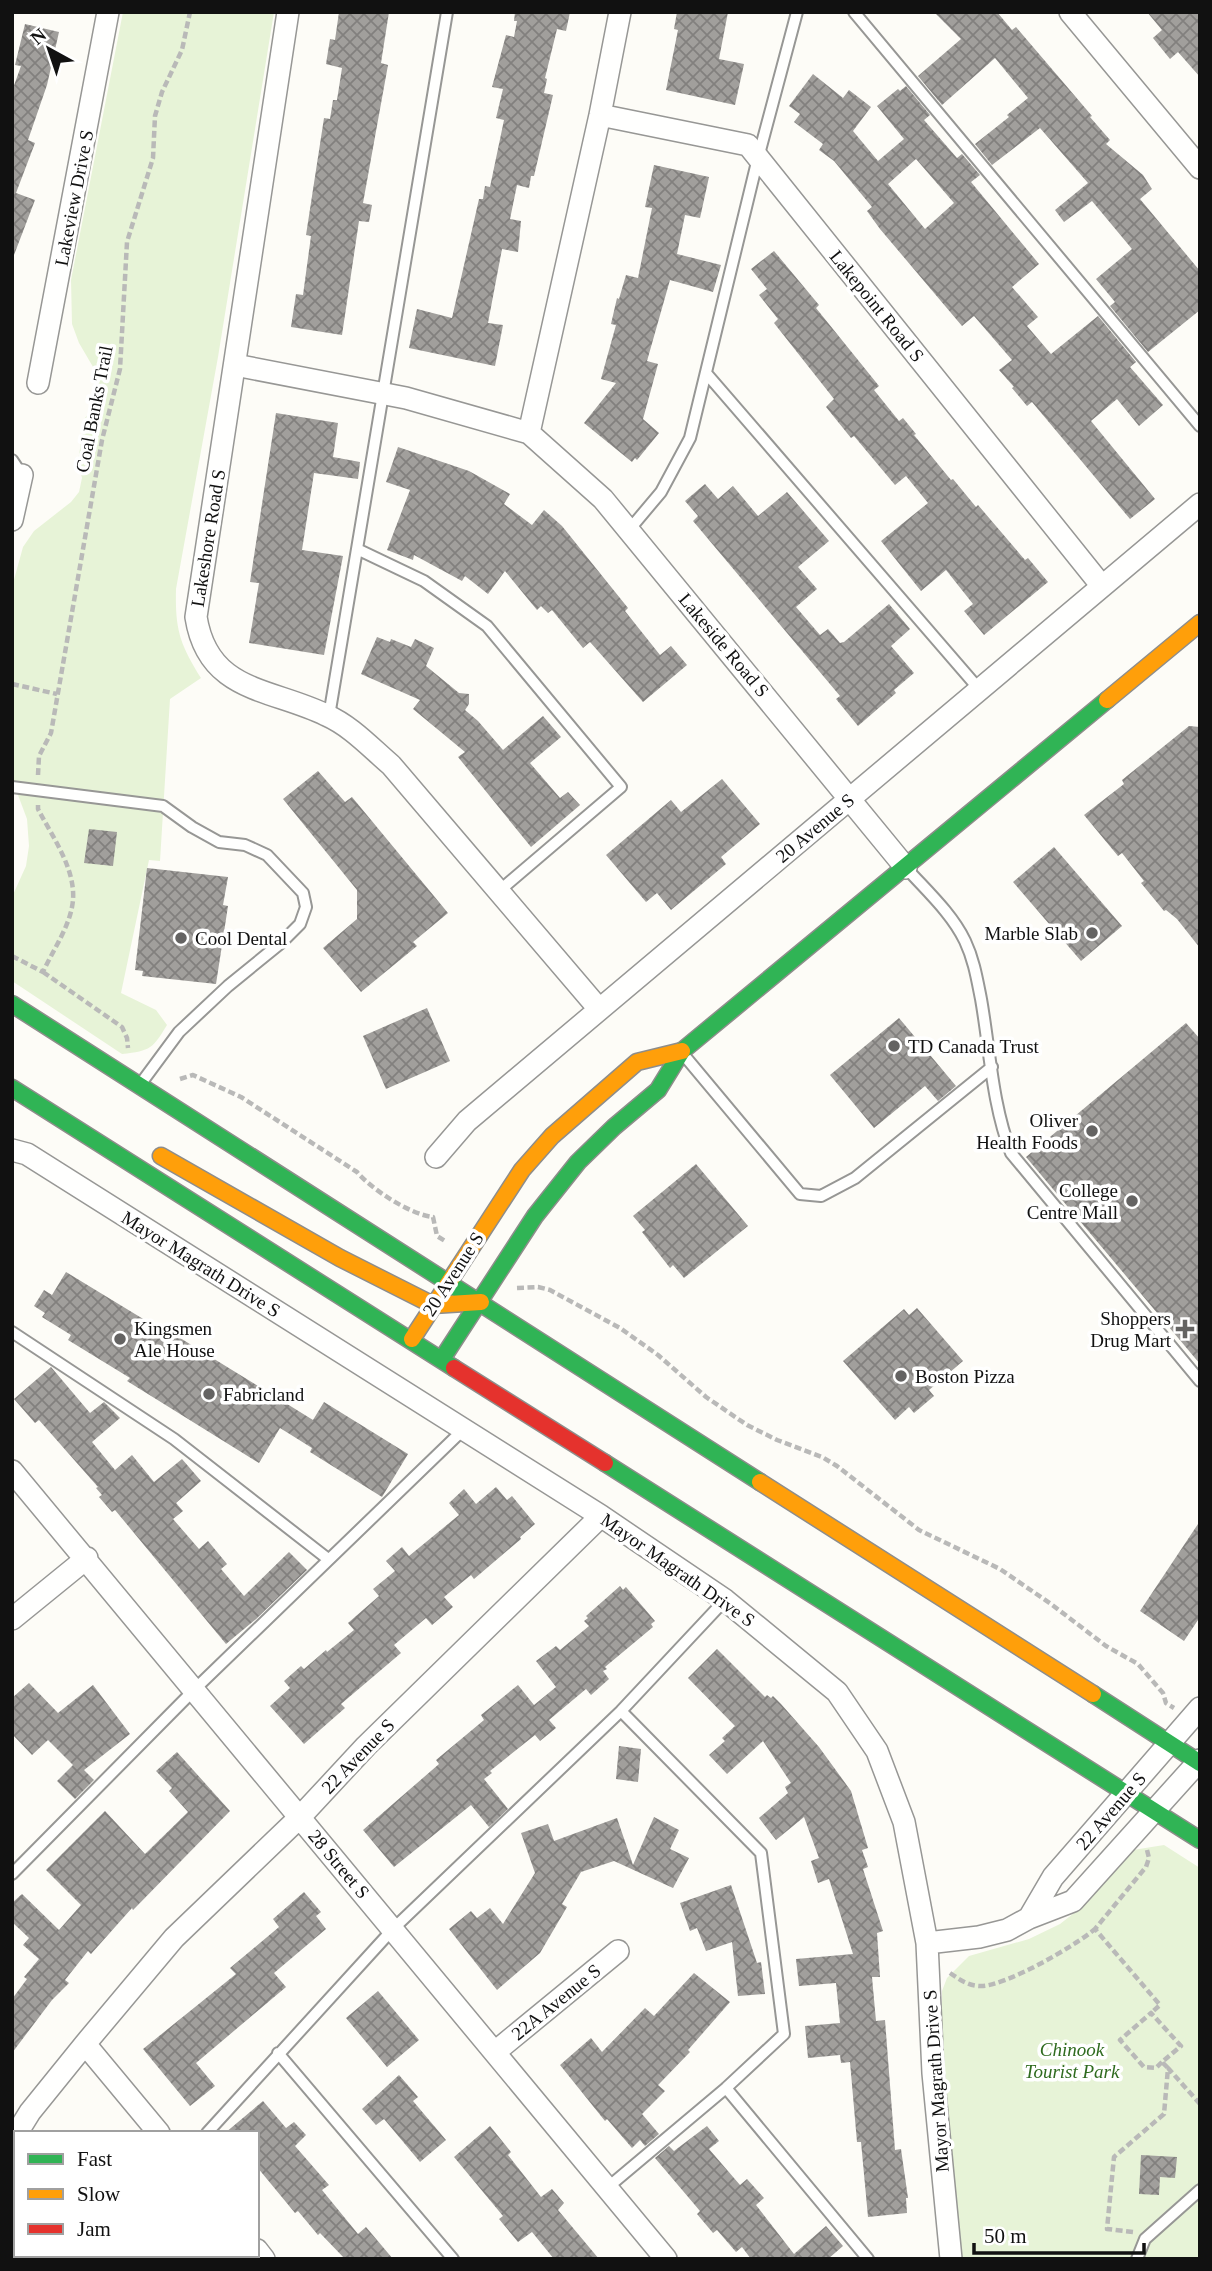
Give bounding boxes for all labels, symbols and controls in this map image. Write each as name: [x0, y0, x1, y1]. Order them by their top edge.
north arrow: [14, 14, 84, 84]
text: N: [26, 24, 51, 49]
street label: Lakeview Drive S: [51, 128, 97, 268]
street label: Lakepoint Road S: [826, 246, 928, 366]
street label: Coal Banks Trail: [71, 344, 117, 474]
street label: Lakeshore Road S: [187, 468, 229, 608]
street label: Lakeside Road S: [675, 589, 773, 701]
street label: 20 Avenue S: [772, 789, 858, 867]
place label: Marble Slab: [985, 923, 1078, 944]
marker: Marble Slab: [1084, 925, 1100, 941]
place label: Cool Dental: [195, 928, 287, 949]
marker: Cool Dental: [173, 930, 189, 946]
place label: TD Canada Trust: [908, 1036, 1040, 1057]
marker: TD Canada Trust: [886, 1038, 902, 1054]
place label: Oliver Health Foods: [976, 1110, 1079, 1153]
marker: Oliver Health Foods: [1084, 1123, 1100, 1139]
place label: College Centre Mall: [1027, 1180, 1118, 1223]
marker: College Centre Mall: [1124, 1193, 1140, 1209]
street label: Mayor Magrath Drive S: [118, 1207, 284, 1321]
street label: 20 Avenue S: [418, 1228, 488, 1320]
place label: Shoppers Drug Mart: [1090, 1308, 1172, 1351]
place label: Kingsmen Ale House: [134, 1318, 215, 1361]
marker: Shoppers Drug Mart: [1177, 1321, 1193, 1337]
marker: Kingsmen Ale House: [112, 1331, 128, 1347]
place label: Boston Pizza: [915, 1366, 1015, 1387]
marker: Boston Pizza: [893, 1368, 909, 1384]
place label: Fabricland: [223, 1384, 305, 1405]
marker: Fabricland: [201, 1386, 217, 1402]
street label: Mayor Magrath Drive S: [597, 1509, 759, 1631]
street label: 22 Avenue S: [317, 1714, 399, 1798]
street label: 22 Avenue S: [1072, 1768, 1150, 1854]
street label: 28 Street S: [304, 1825, 374, 1903]
street label: 22A Avenue S: [507, 1960, 605, 2044]
street label: Mayor Magrath Drive S: [919, 1989, 953, 2173]
park label: Chinook Tourist Park: [1025, 2039, 1120, 2082]
legend: [14, 2131, 259, 2257]
text: Fast: [77, 2147, 112, 2171]
text: Slow: [77, 2182, 121, 2206]
scale bar: [974, 2212, 1144, 2256]
text: Jam: [77, 2217, 111, 2241]
text: 50 m: [984, 2224, 1027, 2248]

